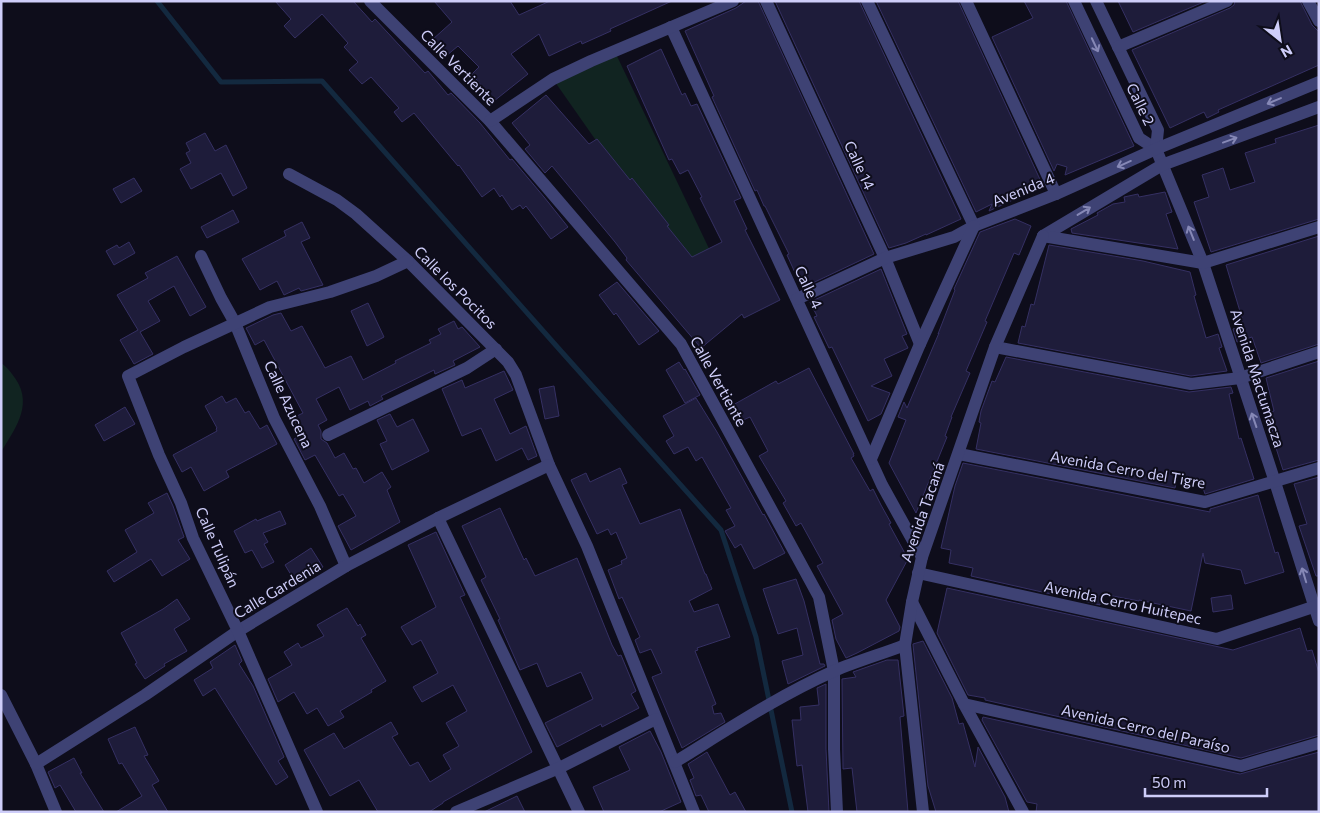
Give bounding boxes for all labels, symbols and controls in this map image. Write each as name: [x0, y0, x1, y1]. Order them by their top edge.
north arrow: [1255, 15, 1305, 65]
street label: Calle Vertiente: [417, 25, 501, 109]
one-way arrow: [1091, 37, 1100, 52]
text: N: [1278, 42, 1296, 62]
street label: Calle 2: [1123, 80, 1159, 128]
one-way arrow: [1267, 96, 1282, 106]
one-way arrow: [1221, 135, 1237, 144]
street label: Calle 14: [841, 138, 879, 192]
one-way arrow: [1117, 159, 1132, 169]
street label: Avenida 4: [989, 168, 1057, 210]
one-way arrow: [1077, 206, 1091, 216]
one-way arrow: [1186, 226, 1195, 241]
street label: Calle los Pocitos: [411, 242, 501, 332]
street label: Calle 4: [791, 263, 827, 311]
street label: Avenida Mactumacza: [1227, 306, 1289, 450]
street label: Calle Vertiente: [687, 333, 751, 429]
street label: Calle Azucena: [261, 357, 317, 451]
one-way arrow: [1249, 412, 1259, 428]
street label: Avenida Cerro del Tigre: [1049, 446, 1207, 492]
street label: Avenida Tacaná: [896, 460, 948, 564]
street label: Calle Tulipán: [192, 504, 244, 590]
street label: Calle Gardenia: [230, 556, 324, 622]
one-way arrow: [1299, 567, 1309, 583]
street label: Avenida Cerro Huitepec: [1043, 577, 1203, 627]
street label: Avenida Cerro del Paraíso: [1060, 700, 1232, 756]
scale bar: [1145, 766, 1268, 798]
text: 50 m: [1152, 773, 1186, 791]

